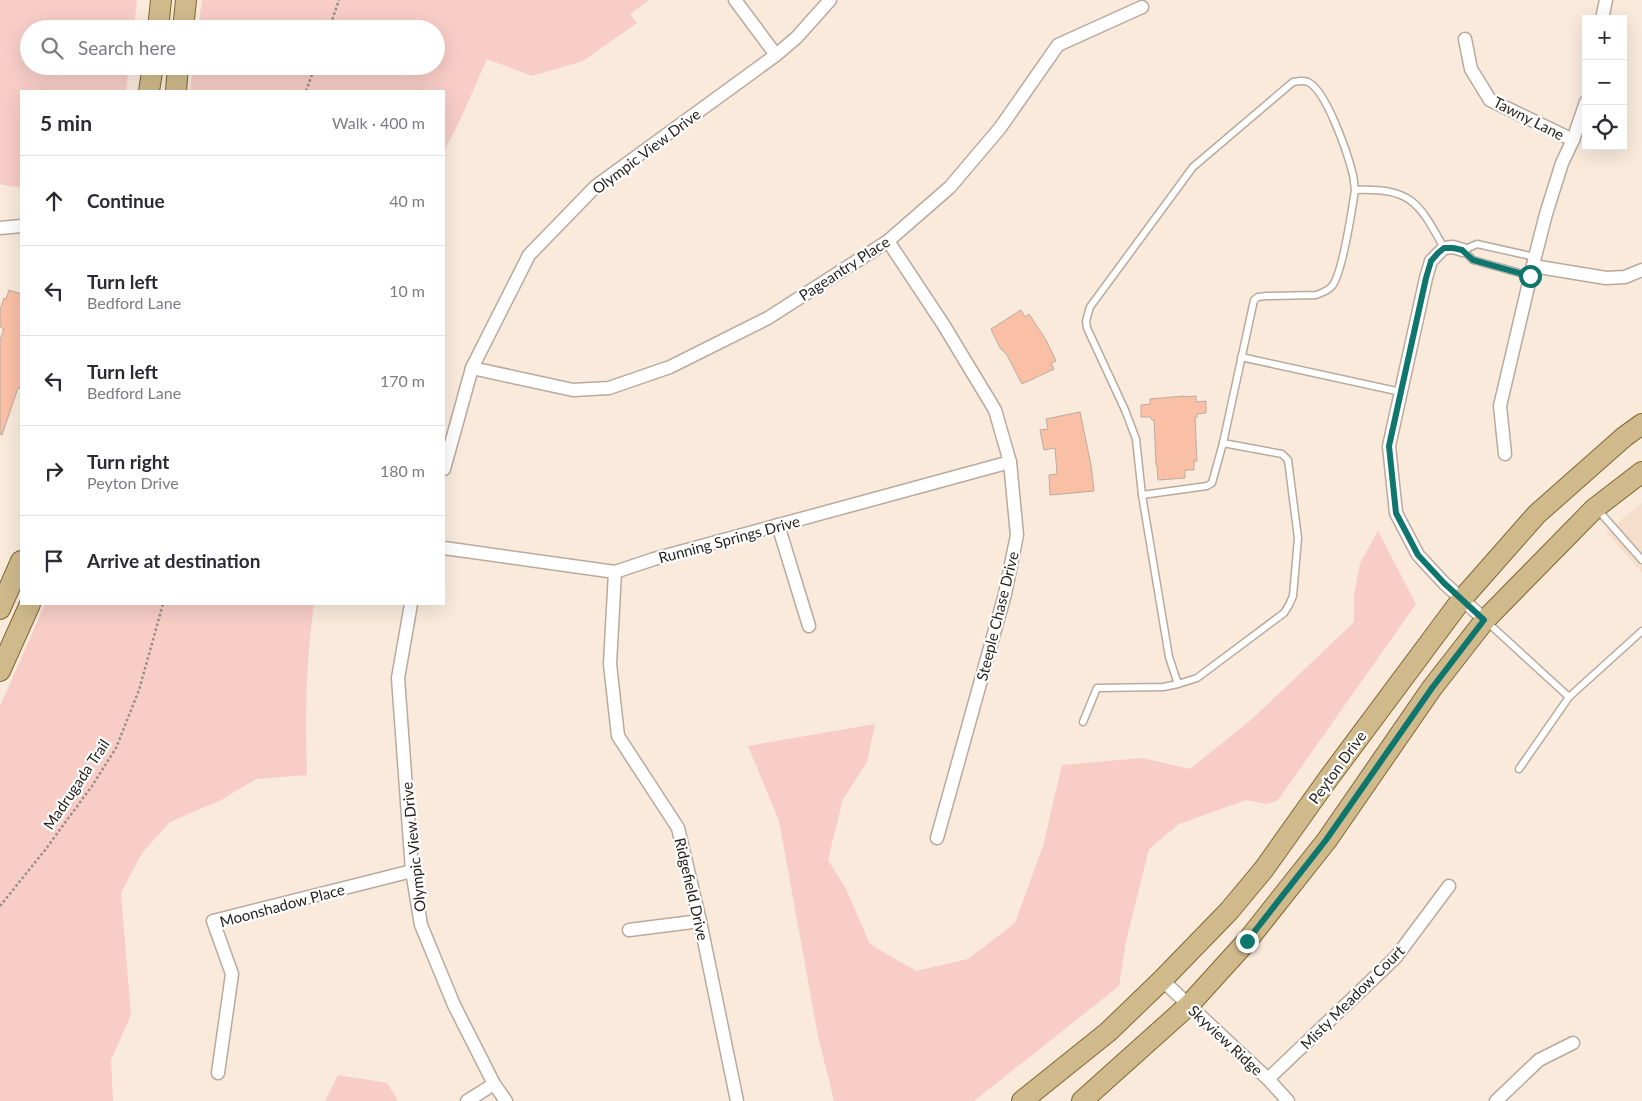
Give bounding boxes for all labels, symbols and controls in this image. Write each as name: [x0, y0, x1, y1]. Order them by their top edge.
map controls: [1582, 15, 1627, 150]
button: +: [1582, 15, 1627, 60]
search box: [20, 20, 445, 75]
icon: search: [38, 34, 66, 62]
text: Search here: [78, 36, 176, 59]
button: −: [1582, 60, 1627, 105]
street label: Tawny Lane: [1491, 92, 1568, 144]
street label: Olympic View Drive: [588, 104, 704, 197]
button: locate: [1582, 105, 1627, 150]
text: 5 min: [40, 110, 92, 135]
text: Walk · 400 m: [332, 113, 425, 132]
icon: ahead: [40, 187, 68, 215]
text: Continue: [87, 189, 165, 212]
text: 40 m: [389, 191, 425, 210]
street label: Pageantry Place: [795, 232, 893, 304]
route start: [1519, 265, 1542, 288]
text: Turn left: [87, 270, 158, 293]
icon: left: [40, 277, 68, 305]
text: 10 m: [389, 281, 425, 300]
text: Bedford Lane: [87, 293, 181, 312]
text: Turn left: [87, 360, 158, 383]
icon: left: [40, 367, 68, 395]
text: 170 m: [380, 371, 425, 390]
text: Bedford Lane: [87, 383, 181, 402]
text: Turn right: [87, 450, 169, 473]
icon: right: [40, 457, 68, 485]
text: 180 m: [380, 461, 425, 480]
text: Peyton Drive: [87, 473, 179, 492]
street label: Running Springs Drive: [656, 511, 802, 567]
icon: arrive: [40, 547, 68, 575]
text: Arrive at destination: [87, 549, 260, 572]
street label: Steeple Chase Drive: [972, 549, 1022, 682]
street label: Peyton Drive: [1304, 727, 1370, 807]
street label: Madrugada Trail: [39, 735, 113, 833]
street label: Olympic View Drive: [397, 781, 429, 913]
street label: Ridgefield Drive: [671, 836, 713, 942]
street label: Moonshadow Place: [218, 880, 346, 930]
route end: [1236, 930, 1259, 953]
street label: Misty Meadow Court: [1296, 941, 1408, 1053]
street label: Skyview Ridge: [1185, 1001, 1267, 1079]

